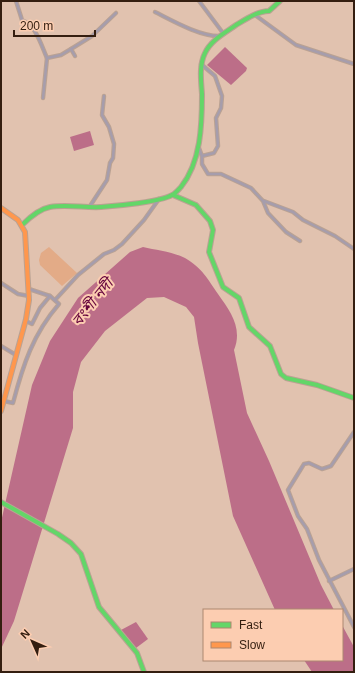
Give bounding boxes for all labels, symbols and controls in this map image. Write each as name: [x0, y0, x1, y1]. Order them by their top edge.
scale bar: [14, 12, 95, 38]
text: 200 m: [20, 19, 53, 33]
water label: বংশী নদী: [68, 273, 118, 329]
legend: [203, 609, 343, 661]
text: Fast: [239, 618, 263, 632]
north arrow: [12, 621, 52, 661]
text: N: [18, 627, 32, 641]
text: Slow: [239, 638, 265, 652]

